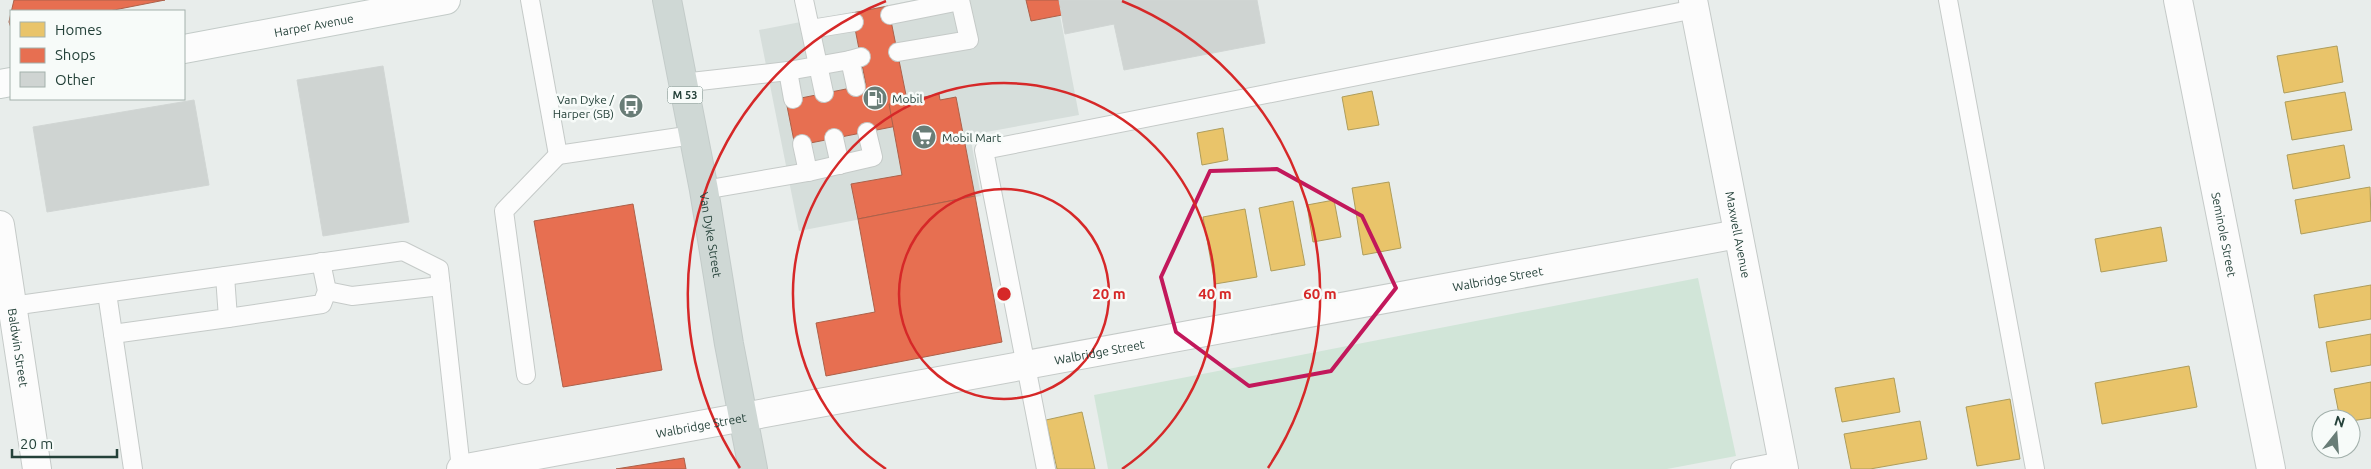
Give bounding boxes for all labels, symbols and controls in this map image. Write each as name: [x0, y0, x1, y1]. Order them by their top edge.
legend: [10, 10, 185, 100]
street label: Harper Avenue: [273, 11, 355, 39]
text: Homes: [55, 21, 102, 38]
text: Shops: [55, 46, 96, 63]
text: Other: [55, 71, 95, 88]
fuel station icon: Mobil: [862, 85, 888, 111]
road number: M 53: [668, 86, 702, 104]
place label: Mobil: [892, 92, 923, 105]
place label: Van Dyke / Harper (SB): [553, 93, 615, 121]
bus stop icon: Van Dyke / Harper (SB): [618, 93, 644, 119]
supermarket icon: Mobil Mart: [911, 124, 937, 150]
place label: Mobil Mart: [942, 131, 1001, 144]
street label: Maxwell Avenue: [1724, 190, 1753, 279]
street label: Van Dyke Street: [698, 191, 725, 279]
street label: Seminole Street: [2210, 191, 2239, 278]
street label: Walbridge Street: [1451, 264, 1544, 293]
centre of rings: [995, 285, 1013, 303]
text: 20 m: [1092, 285, 1126, 302]
text: 40 m: [1198, 285, 1232, 302]
text: 60 m: [1303, 285, 1337, 302]
street label: Baldwin Street: [6, 307, 31, 388]
street label: Walbridge Street: [1053, 337, 1146, 366]
north arrow: [2311, 409, 2361, 459]
street label: Walbridge Street: [655, 410, 747, 440]
text: N: [2332, 412, 2347, 431]
scale bar: [12, 426, 118, 458]
text: 20 m: [20, 435, 53, 452]

